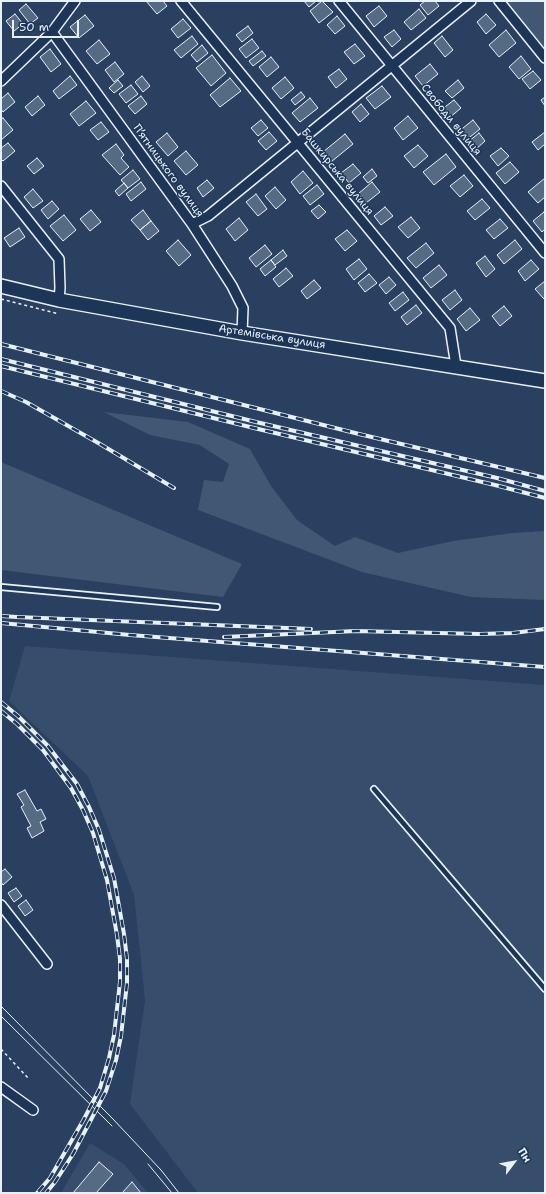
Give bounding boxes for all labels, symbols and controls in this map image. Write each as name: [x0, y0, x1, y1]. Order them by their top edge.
scale bar: [14, 12, 81, 38]
text: 50 m: [19, 19, 49, 35]
street label: Свободи вулиця: [418, 82, 484, 158]
street label: П’ятницького вулиця: [130, 122, 206, 220]
street label: Башкирська вулиця: [298, 126, 376, 218]
street label: Артемівська вулиця: [218, 322, 326, 352]
north arrow: [494, 1142, 534, 1182]
text: Пн: [514, 1145, 535, 1166]

